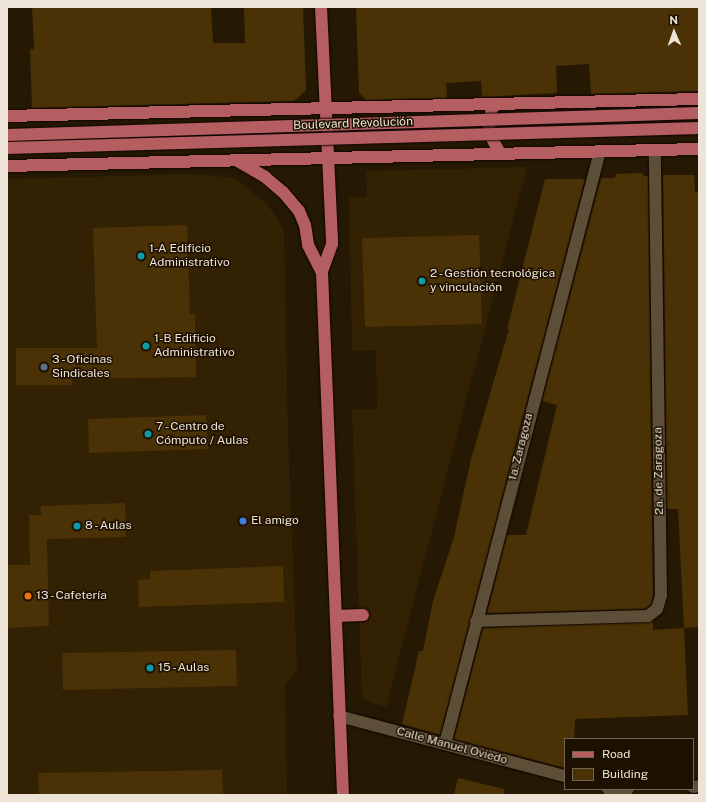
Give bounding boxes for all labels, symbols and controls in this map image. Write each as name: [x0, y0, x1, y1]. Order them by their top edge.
north arrow: [654, 12, 694, 52]
text: N: [669, 14, 678, 26]
street label: Boulevard Revolución: [293, 115, 413, 133]
place label: 1-A Edificio Administrativo: [149, 242, 230, 270]
marker: 1-A Edificio Administrativo: [136, 251, 146, 261]
place label: 2 - Gestión tecnológica y vinculación: [430, 267, 558, 295]
marker: 2 - Gestión tecnológica y vinculación: [417, 276, 427, 286]
place label: 1-B Edificio Administrativo: [154, 332, 235, 360]
marker: 1-B Edificio Administrativo: [141, 341, 151, 351]
place label: 3 - Oficinas Sindicales: [52, 353, 115, 381]
marker: 3 - Oficinas Sindicales: [39, 362, 49, 372]
street label: 1a. Zaragoza: [506, 412, 536, 482]
place label: 7 - Centro de Cómputo / Aulas: [156, 420, 249, 448]
street label: 2a. de Zaragoza: [651, 427, 667, 515]
marker: 7 - Centro de Cómputo / Aulas: [143, 429, 153, 439]
place label: El amigo: [251, 514, 299, 528]
marker: El amigo: [238, 516, 248, 526]
place label: 8 - Aulas: [85, 519, 135, 533]
marker: 8 - Aulas: [72, 521, 82, 531]
place label: 13 - Cafetería: [36, 589, 110, 603]
marker: 13 - Cafetería: [23, 591, 33, 601]
place label: 15 - Aulas: [158, 661, 213, 675]
marker: 15 - Aulas: [145, 663, 155, 673]
street label: Calle Manuel Oviedo: [395, 724, 509, 768]
legend: [564, 738, 694, 790]
text: Road: [602, 747, 630, 761]
text: Building: [602, 767, 648, 781]

